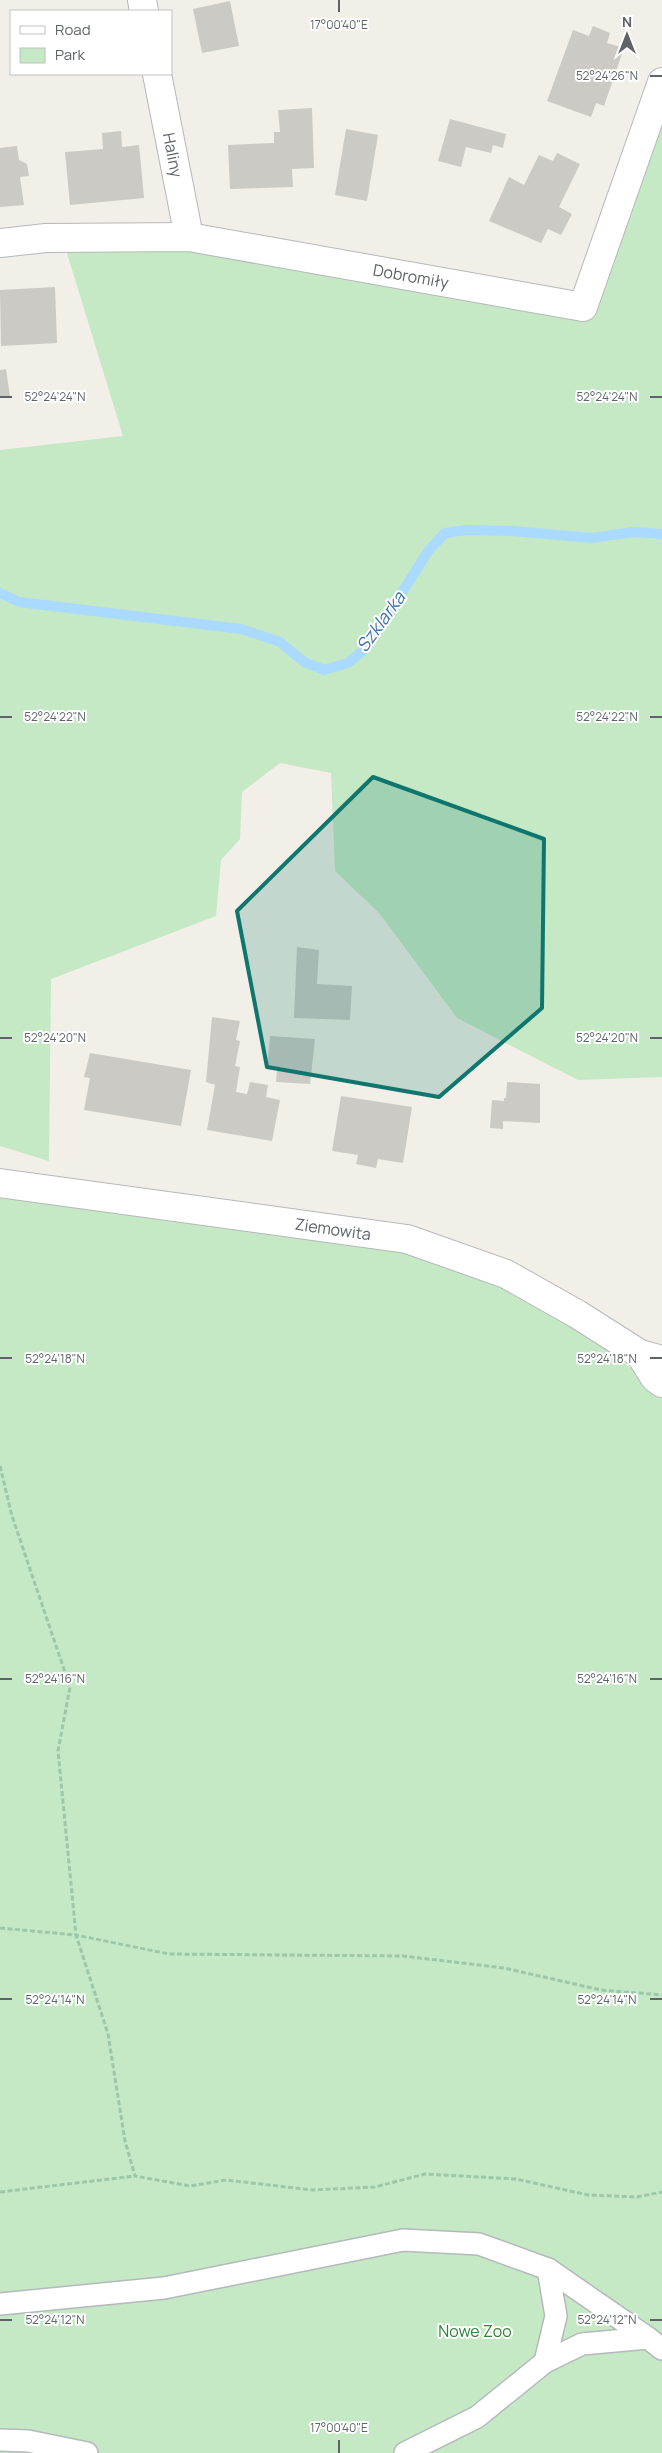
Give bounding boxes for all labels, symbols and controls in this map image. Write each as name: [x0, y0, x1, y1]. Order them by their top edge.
legend: [10, 10, 172, 75]
north arrow: [602, 10, 652, 60]
text: N: [622, 12, 632, 31]
text: 17°00'40"E: [310, 16, 368, 33]
text: Road: [55, 19, 91, 40]
text: Park: [55, 44, 85, 65]
text: 52°24'26"N: [576, 67, 638, 84]
street label: Haliny: [158, 131, 188, 180]
street label: Dobromiły: [371, 259, 451, 294]
text: 52°24'24"N: [25, 388, 85, 405]
text: 52°24'24"N: [577, 388, 637, 405]
water label: Szklarka: [350, 586, 411, 656]
text: 52°24'22"N: [24, 708, 86, 725]
text: 52°24'22"N: [576, 708, 638, 725]
text: 52°24'20"N: [24, 1029, 86, 1046]
text: 52°24'20"N: [576, 1029, 638, 1046]
street label: Ziemowita: [294, 1213, 372, 1245]
text: 52°24'18"N: [25, 1350, 85, 1367]
text: 52°24'18"N: [577, 1350, 637, 1367]
text: 52°24'16"N: [25, 1670, 85, 1687]
text: 52°24'16"N: [577, 1670, 637, 1687]
text: 52°24'14"N: [25, 1991, 85, 2008]
text: 52°24'14"N: [577, 1991, 637, 2008]
text: 52°24'12"N: [25, 2311, 85, 2328]
text: 52°24'12"N: [577, 2311, 637, 2328]
park label: Nowe Zoo: [438, 2320, 512, 2342]
text: 17°00'40"E: [310, 2419, 368, 2436]

